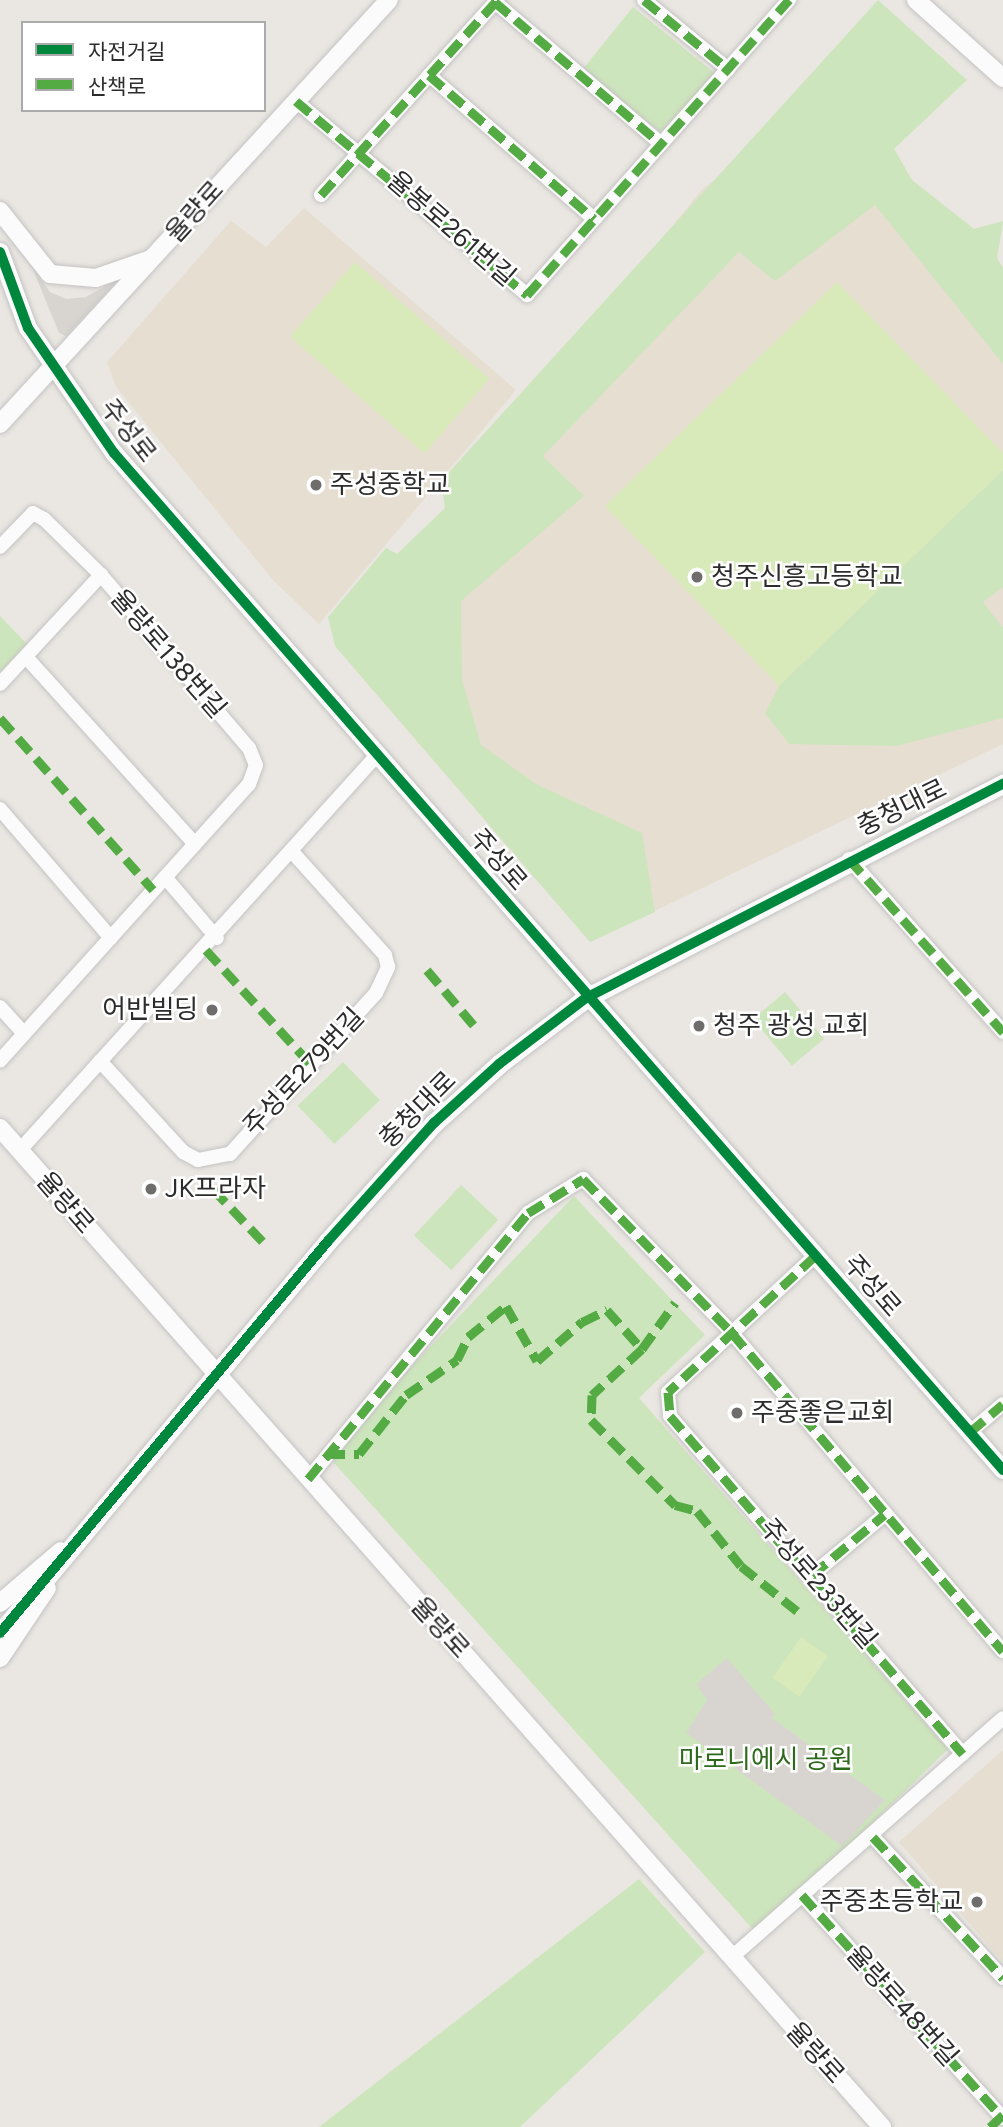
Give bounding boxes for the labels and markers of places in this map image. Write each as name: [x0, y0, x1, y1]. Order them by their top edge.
place label: 주성중학교: [330, 469, 450, 501]
marker: 주성중학교: [308, 477, 324, 493]
place label: 청주신흥고등학교: [711, 561, 902, 593]
marker: 청주신흥고등학교: [689, 569, 705, 585]
place label: 어반빌딩: [102, 994, 198, 1026]
marker: 어반빌딩: [204, 1002, 220, 1018]
place label: 청주 광성 교회: [713, 1010, 869, 1042]
marker: 청주 광성 교회: [691, 1018, 707, 1034]
place label: JK프라자: [165, 1173, 266, 1205]
marker: JK프라자: [143, 1181, 159, 1197]
place label: 주중좋은교회: [751, 1397, 895, 1429]
marker: 주중좋은교회: [729, 1405, 745, 1421]
place label: 주중초등학교: [819, 1886, 963, 1918]
marker: 주중초등학교: [969, 1894, 985, 1910]

